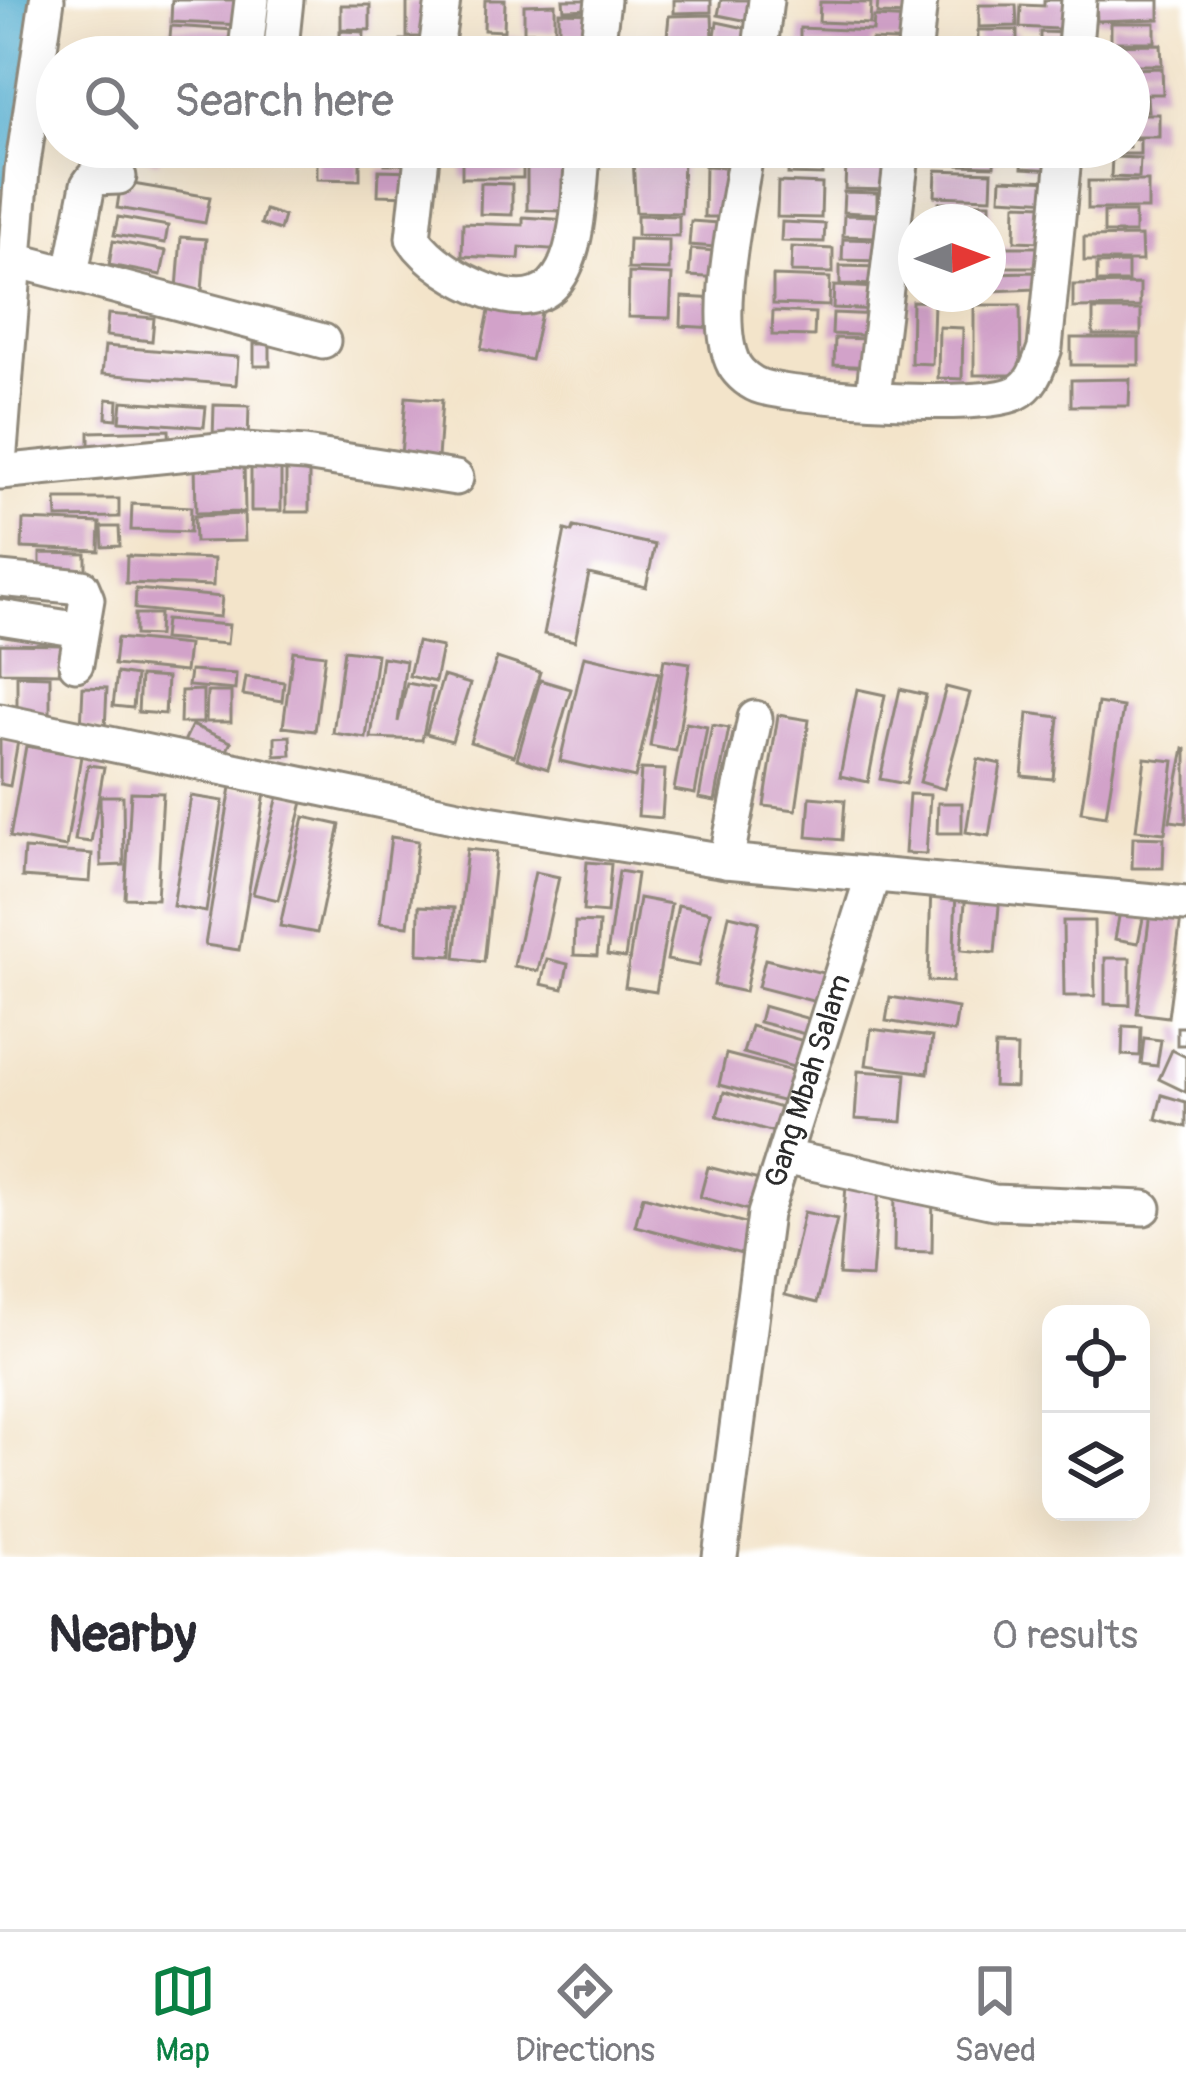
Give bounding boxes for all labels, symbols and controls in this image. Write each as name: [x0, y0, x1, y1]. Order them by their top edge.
search box: [36, 36, 1150, 168]
icon: search: [78, 69, 144, 135]
text: Search here: [174, 74, 394, 130]
north arrow: [898, 204, 1006, 312]
street label: Gang Mbah Salam: [757, 970, 859, 1192]
map controls: [1042, 1305, 1150, 1521]
button: locate: [1042, 1305, 1150, 1413]
button: layers: [1042, 1413, 1150, 1521]
text: Nearby: [48, 1603, 196, 1667]
text: 0 results: [992, 1611, 1138, 1660]
tab: Map: [150, 1958, 216, 2071]
tab: Directions: [515, 1958, 655, 2071]
tab: Saved: [954, 1958, 1036, 2071]

